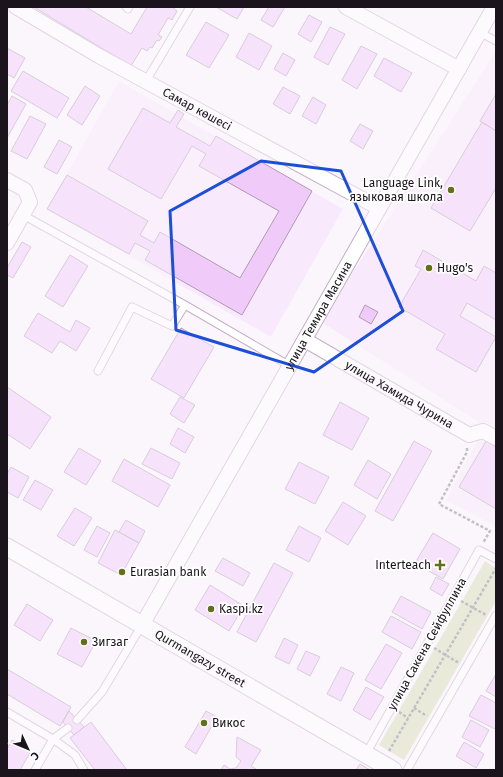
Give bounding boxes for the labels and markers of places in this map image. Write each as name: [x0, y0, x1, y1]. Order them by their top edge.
place label: Language Link, языковая школа: [349, 176, 443, 204]
marker: Language Link, языковая школа: [446, 185, 456, 195]
place label: Hugo's: [437, 261, 474, 275]
marker: Hugo's: [424, 263, 434, 273]
place label: Interteach: [375, 558, 431, 572]
marker: Interteach: [434, 559, 446, 571]
place label: Eurasian bank: [130, 565, 207, 579]
marker: Eurasian bank: [117, 567, 127, 577]
place label: Kaspi.kz: [219, 602, 263, 616]
marker: Kaspi.kz: [206, 604, 216, 614]
place label: Зигзаг: [92, 635, 129, 649]
marker: Зигзаг: [79, 637, 89, 647]
place label: Викос: [212, 716, 246, 730]
marker: Викос: [199, 718, 209, 728]

